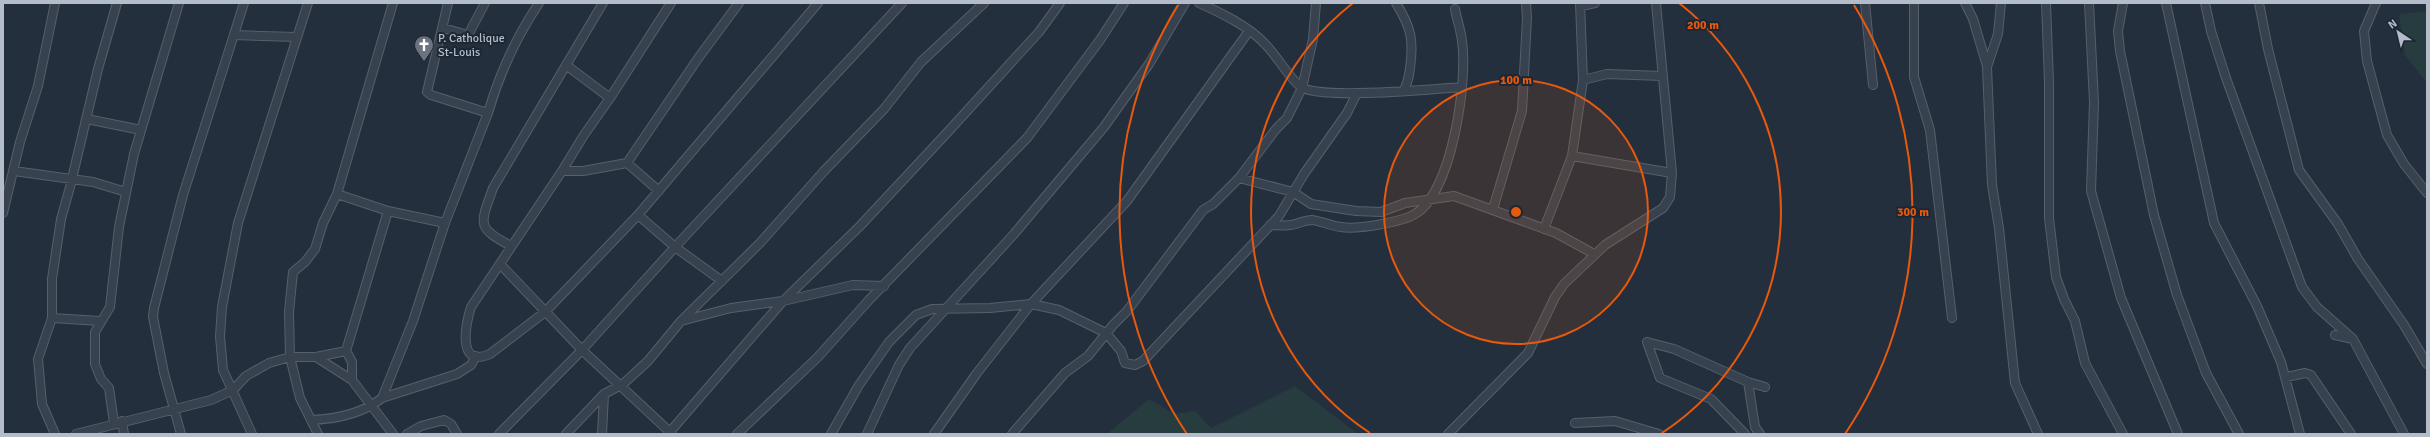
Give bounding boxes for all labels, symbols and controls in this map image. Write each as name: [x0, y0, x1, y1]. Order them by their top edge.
north arrow: [2378, 12, 2418, 52]
text: N: [2386, 17, 2399, 32]
text: 200 m: [1687, 18, 1719, 33]
place label: P. Catholique St-Louis: [438, 31, 505, 60]
church icon: P. Catholique St-Louis: [413, 34, 435, 62]
text: 100 m: [1500, 73, 1532, 88]
centre of rings: [1509, 205, 1523, 219]
text: 300 m: [1897, 205, 1929, 220]

